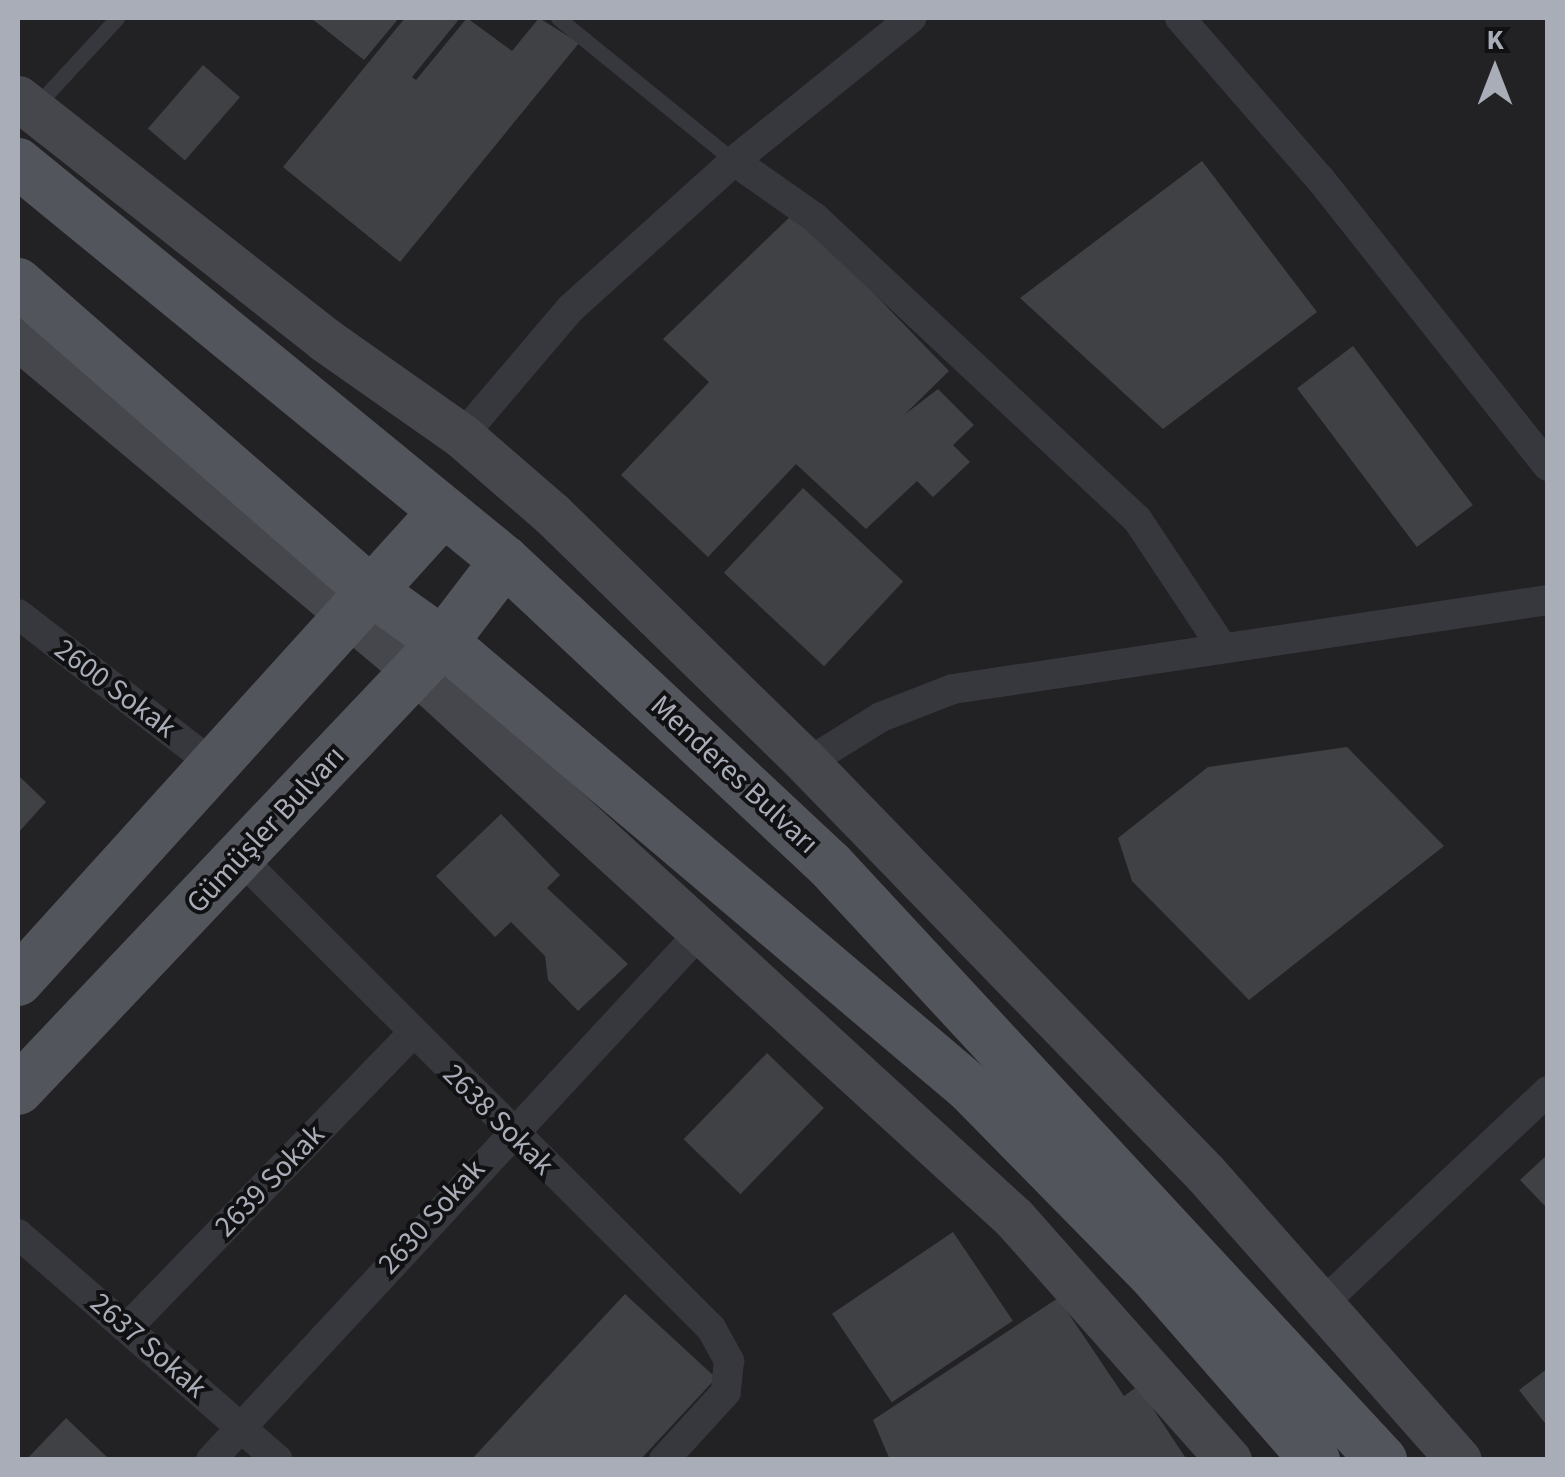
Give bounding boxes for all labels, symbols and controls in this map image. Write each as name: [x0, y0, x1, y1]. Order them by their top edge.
north arrow: [1445, 20, 1545, 120]
text: K: [1486, 20, 1504, 60]
street label: 2600 Sokak: [47, 632, 183, 746]
street label: Menderes Bulvarı: [643, 688, 825, 862]
street label: Gümüşler Bulvarı: [179, 739, 353, 921]
street label: 2638 Sokak: [435, 1057, 561, 1183]
street label: 2639 Sokak: [208, 1117, 332, 1245]
street label: 2630 Sokak: [371, 1152, 493, 1282]
street label: 2637 Sokak: [82, 1286, 214, 1406]

